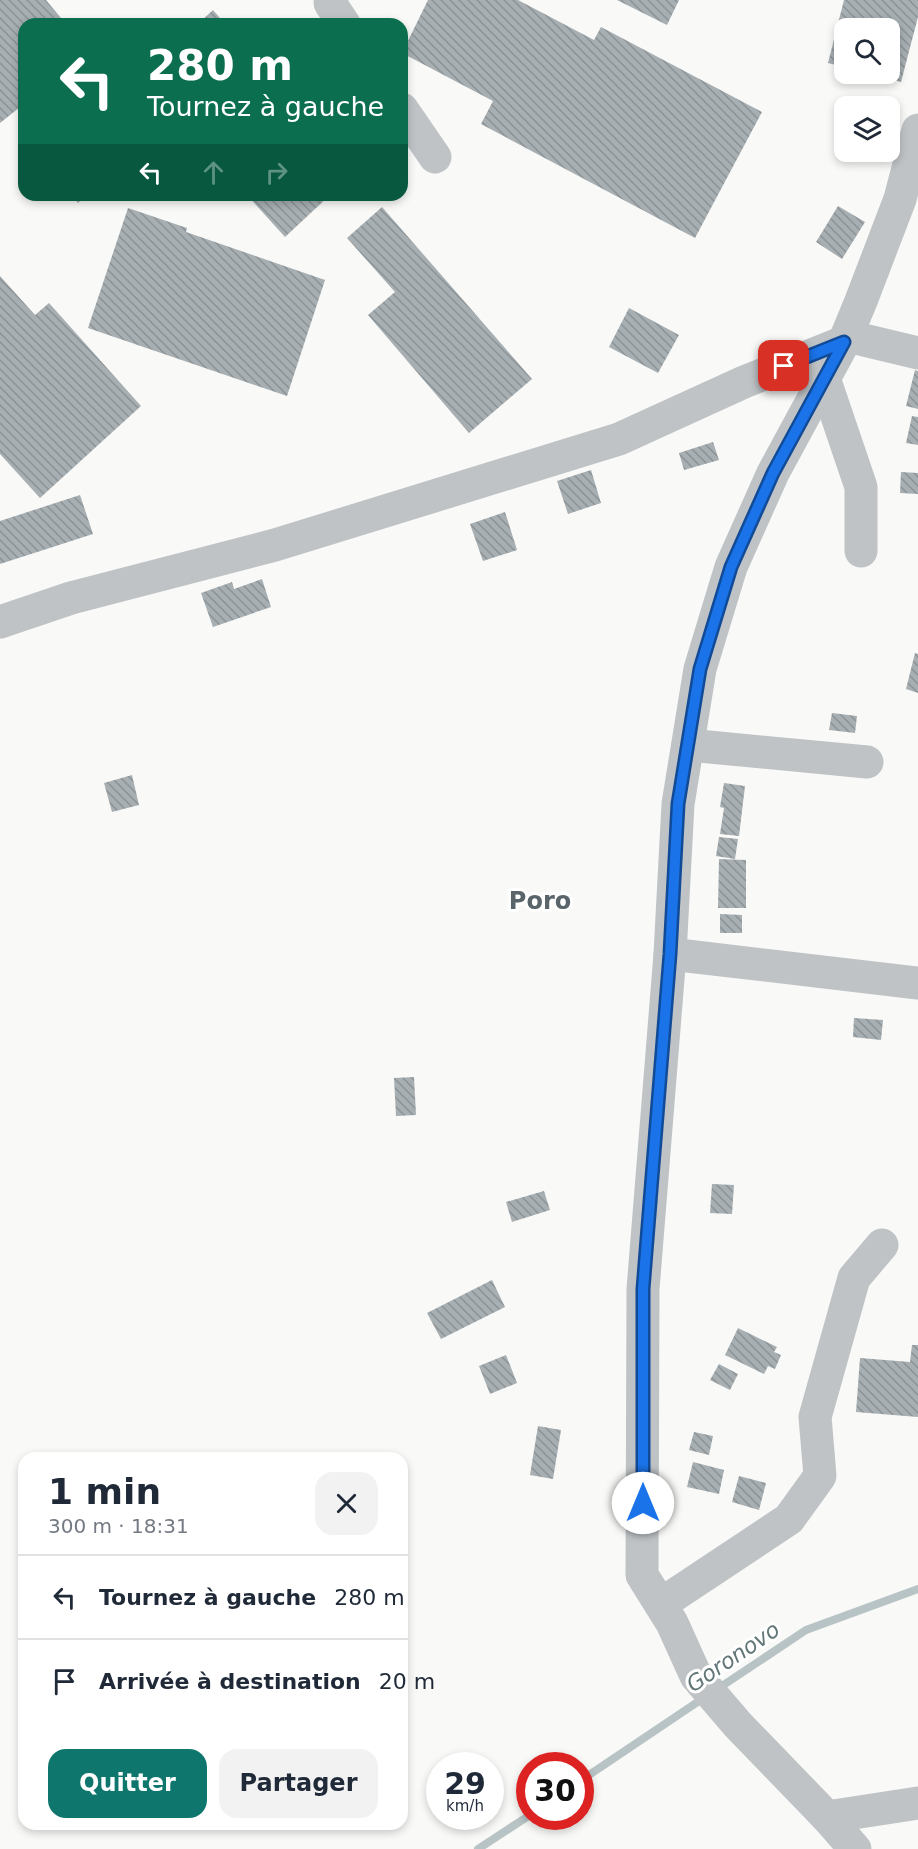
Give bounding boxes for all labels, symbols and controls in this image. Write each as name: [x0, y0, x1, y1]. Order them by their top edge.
map controls: [834, 18, 900, 162]
button: search: [834, 18, 900, 84]
text: 280 m: [147, 41, 293, 90]
icon: left: [48, 42, 126, 120]
text: Tournez à gauche: [147, 91, 384, 122]
button: layers: [834, 96, 900, 162]
icon: left: [134, 156, 167, 189]
icon: ahead: [197, 156, 230, 189]
icon: right: [260, 156, 293, 189]
pin: [758, 340, 809, 391]
icon: arrive: [767, 349, 800, 382]
district label: Poro: [509, 887, 571, 915]
text: 1 min: [48, 1471, 161, 1512]
position arrow: [611, 1471, 675, 1535]
button: close: [315, 1472, 378, 1535]
text: 300 m · 18:31: [48, 1514, 189, 1538]
icon: left: [48, 1581, 81, 1614]
text: Tournez à gauche: [99, 1585, 316, 1610]
text: 280 m: [334, 1585, 405, 1610]
water label: Goronovo: [682, 1617, 784, 1697]
icon: arrive: [48, 1665, 81, 1698]
text: Arrivée à destination: [99, 1669, 361, 1694]
text: 20 m: [379, 1669, 435, 1694]
button: Quitter: [48, 1749, 207, 1818]
button: Partager: [219, 1749, 378, 1818]
speed limit sign: 30: [516, 1752, 594, 1830]
text: 29: [444, 1766, 486, 1801]
text: km/h: [446, 1797, 484, 1815]

